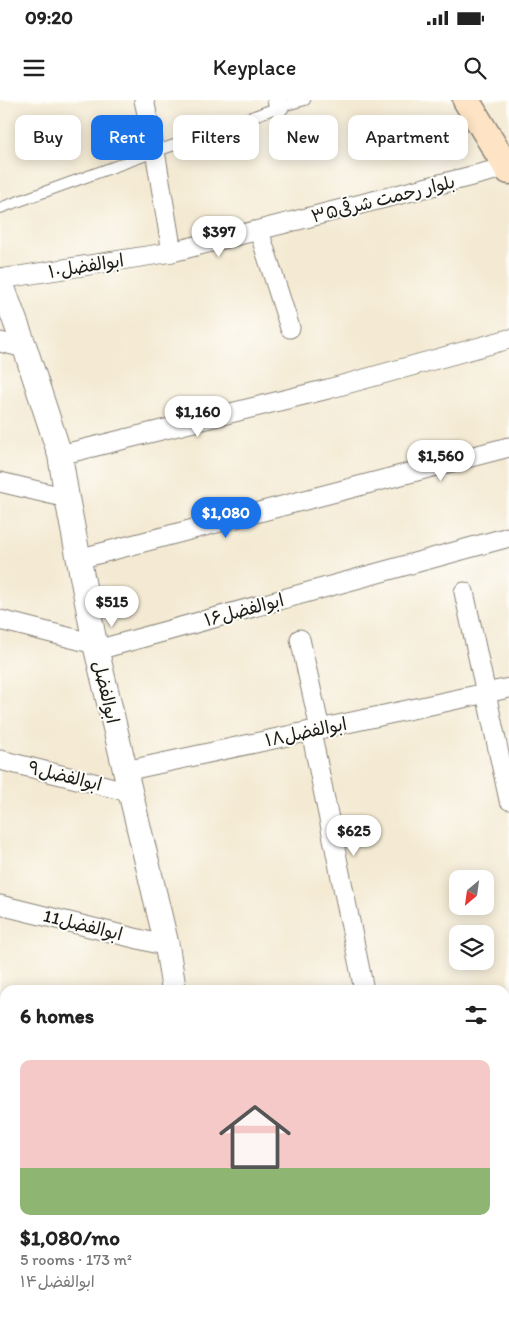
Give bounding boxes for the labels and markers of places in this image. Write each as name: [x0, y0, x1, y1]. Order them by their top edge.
pin: $397: [189, 216, 249, 258]
pin: $1,160: [157, 396, 239, 438]
pin: $1,560: [400, 440, 482, 482]
pin: $1,080: [185, 496, 267, 539]
pin: $515: [82, 586, 142, 628]
pin: $625: [324, 814, 384, 857]

